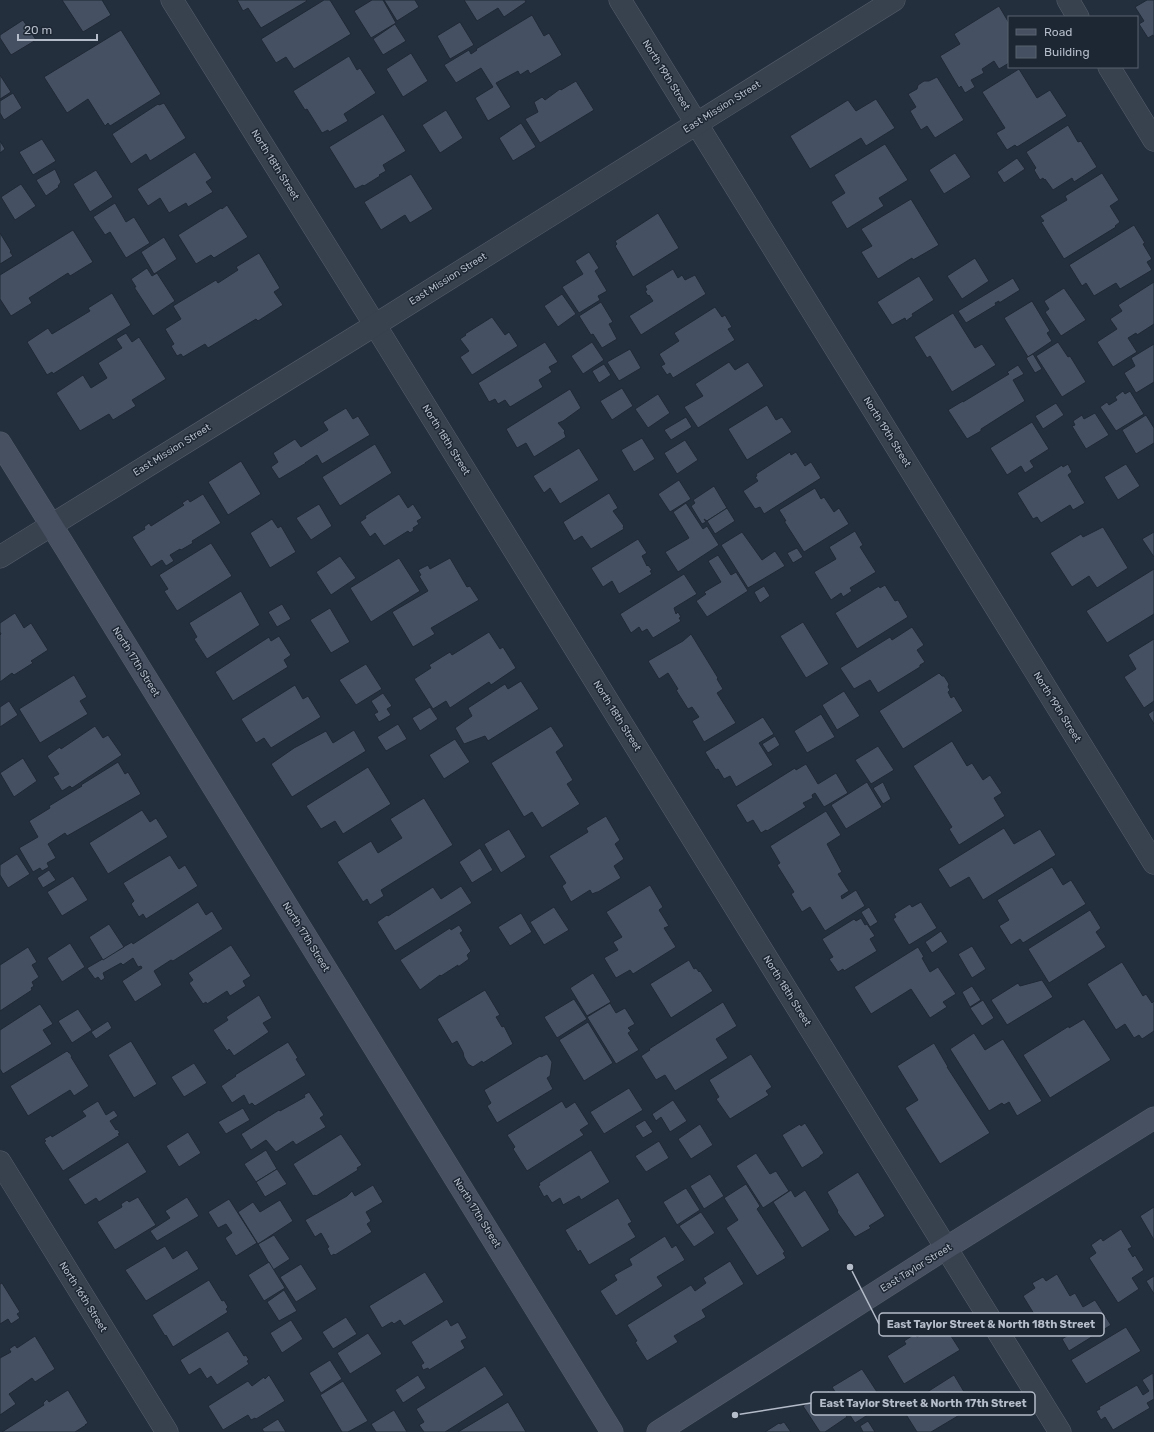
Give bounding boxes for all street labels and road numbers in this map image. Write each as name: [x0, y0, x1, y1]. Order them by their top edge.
street label: North 19th Street: [640, 38, 692, 112]
street label: East Mission Street: [681, 78, 763, 136]
street label: North 18th Street: [248, 127, 302, 203]
street label: East Mission Street: [407, 250, 489, 308]
street label: North 19th Street: [861, 395, 913, 469]
street label: North 18th Street: [419, 402, 473, 478]
street label: East Mission Street: [131, 421, 213, 479]
street label: North 17th Street: [110, 625, 162, 699]
street label: North 19th Street: [1031, 670, 1083, 744]
street label: North 18th Street: [590, 678, 644, 754]
street label: North 17th Street: [280, 900, 332, 974]
street label: North 18th Street: [760, 953, 814, 1029]
street label: North 17th Street: [451, 1176, 503, 1250]
street label: East Taylor Street: [878, 1241, 954, 1295]
street label: North 16th Street: [57, 1260, 109, 1334]

